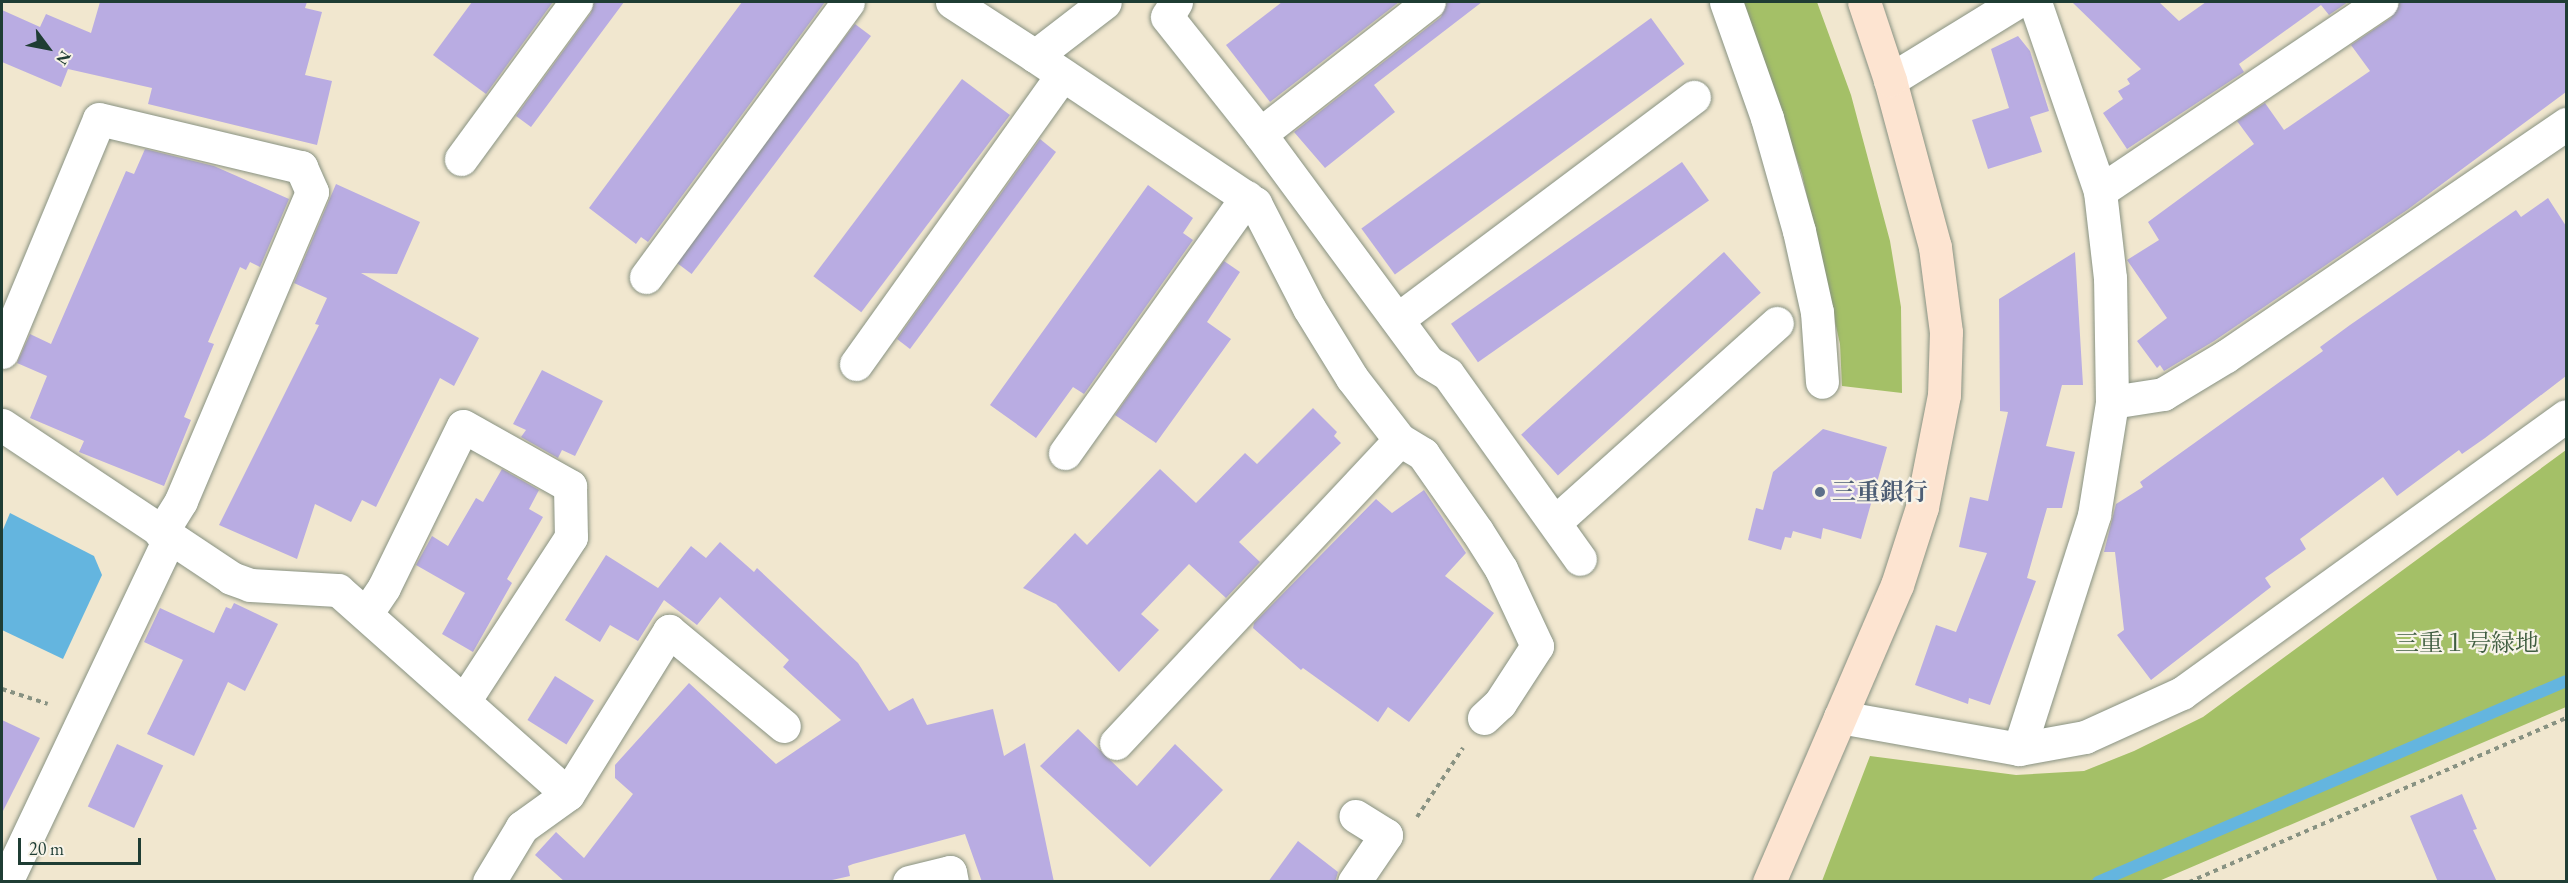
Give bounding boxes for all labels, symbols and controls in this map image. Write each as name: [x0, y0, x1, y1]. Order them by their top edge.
north arrow: [18, 18, 78, 78]
text: N: [51, 47, 76, 69]
place label: 三重銀行: [1832, 478, 1928, 506]
marker: 三重銀行: [1813, 485, 1827, 499]
park label: 三重１号緑地: [2395, 629, 2539, 657]
scale bar: [21, 826, 144, 864]
text: 20 m: [29, 837, 64, 860]

